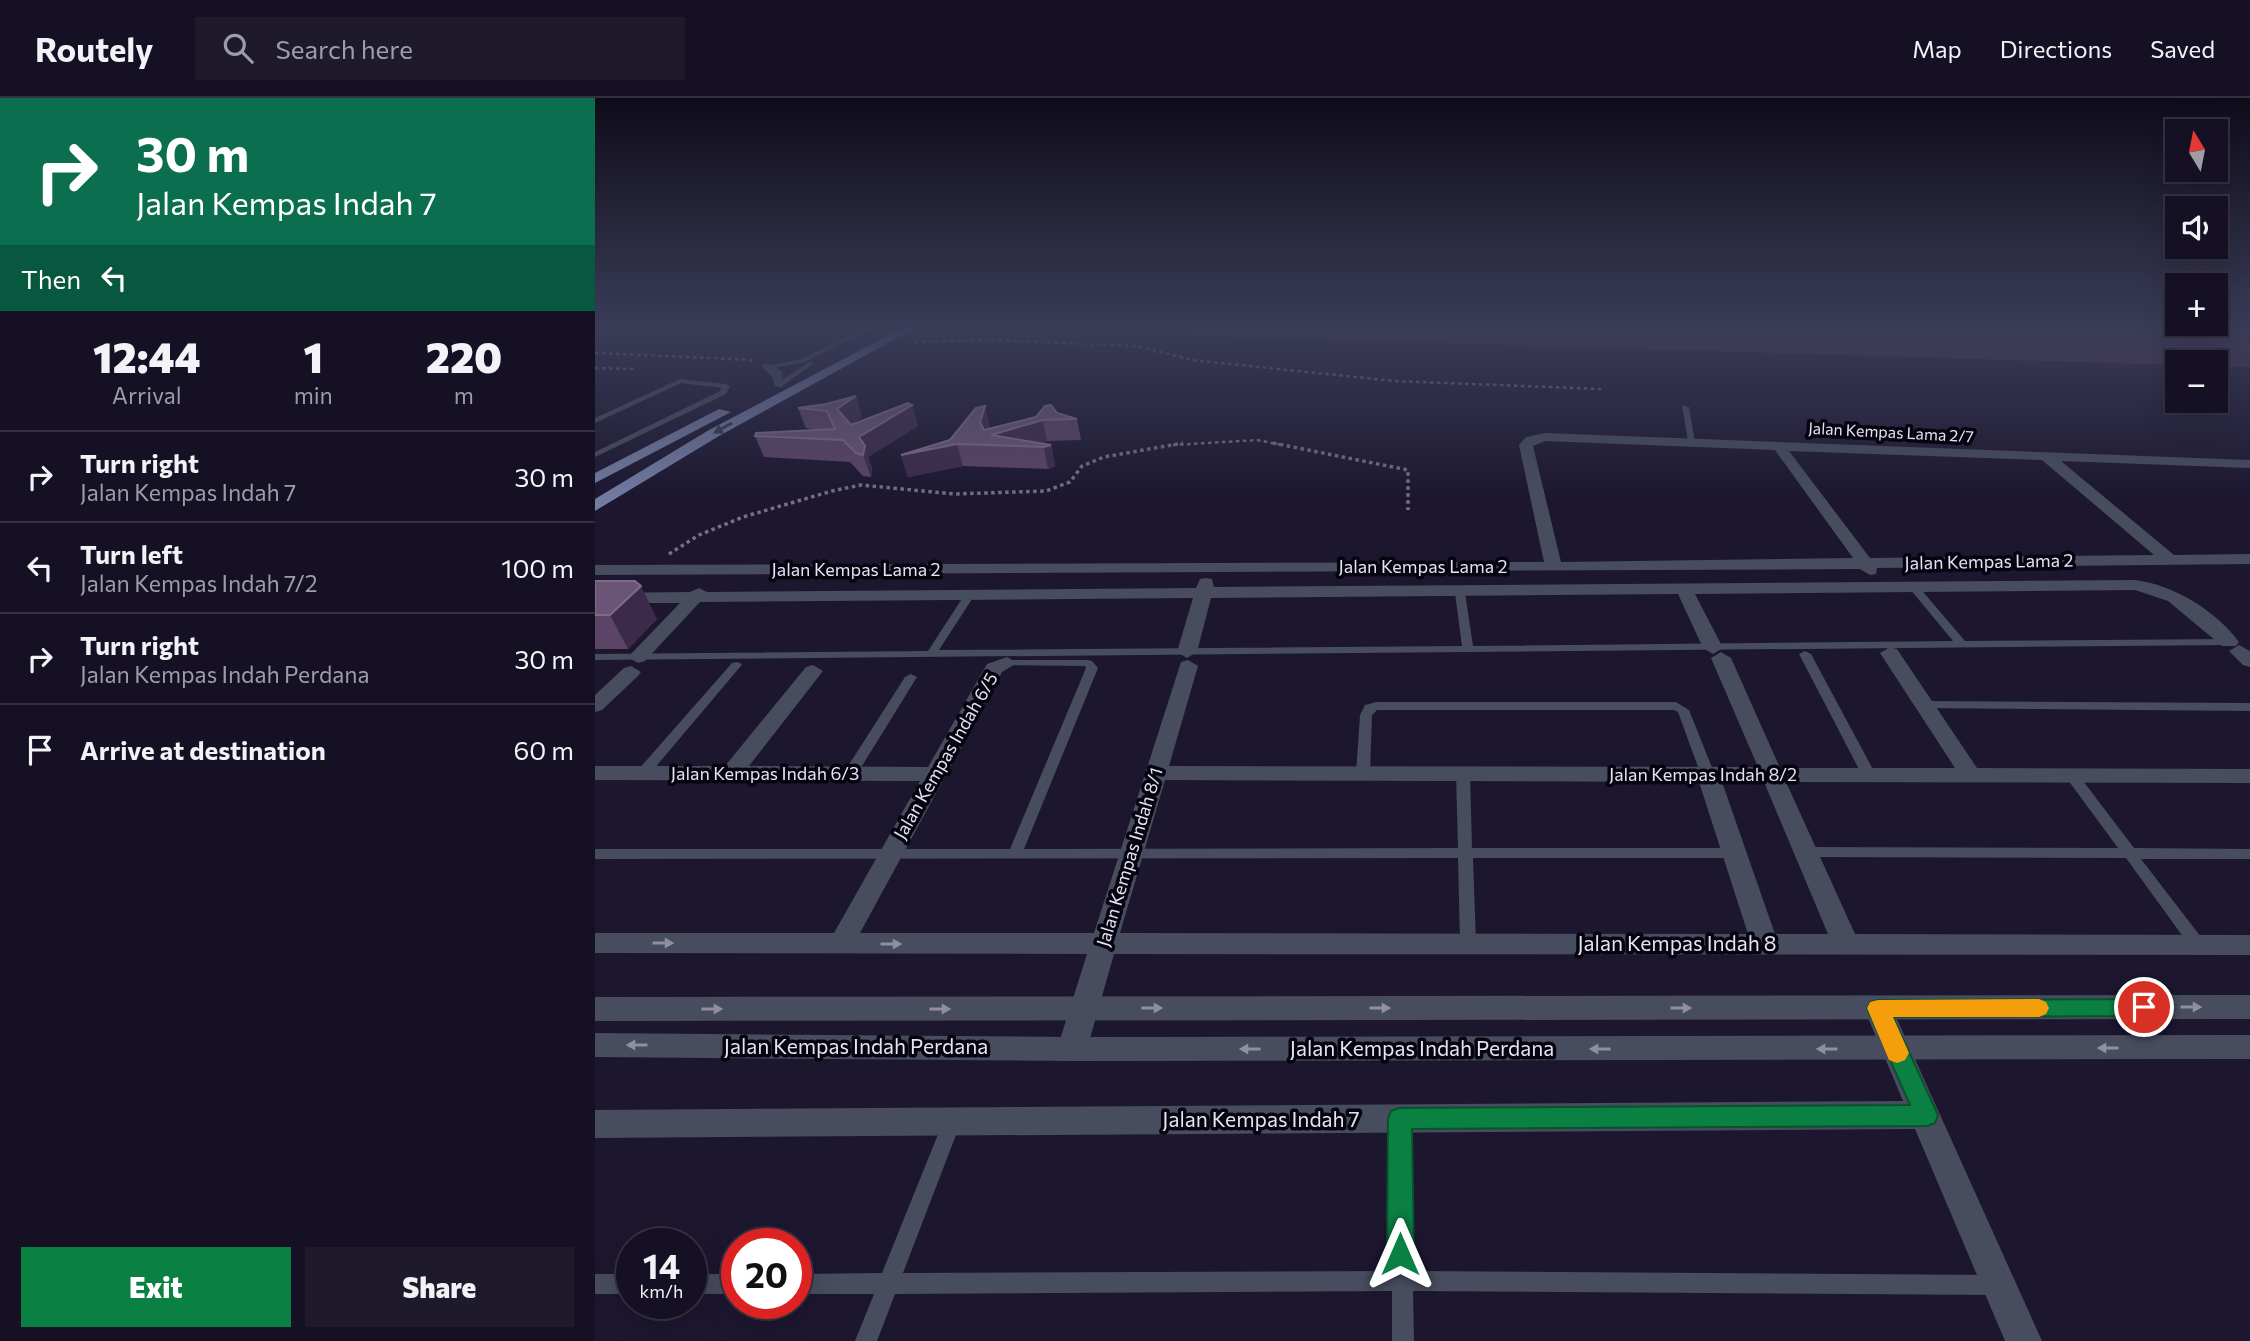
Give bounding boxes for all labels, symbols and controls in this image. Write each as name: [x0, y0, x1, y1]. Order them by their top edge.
search box: [195, 17, 685, 80]
text: Routely: [35, 28, 153, 69]
icon: search: [219, 29, 257, 67]
text: Search here: [275, 33, 413, 64]
text: Map: [1912, 34, 1962, 63]
text: Directions: [2000, 34, 2112, 63]
text: Saved: [2150, 34, 2215, 63]
north arrow: [2165, 119, 2228, 182]
map controls: [2165, 119, 2228, 413]
text: 30 m: [136, 122, 249, 182]
icon: right: [21, 126, 112, 217]
text: Jalan Kempas Indah 7: [136, 182, 437, 222]
button: sound: [2165, 196, 2228, 259]
icon: left: [95, 259, 133, 297]
text: Then: [21, 263, 81, 294]
button: +: [2165, 273, 2228, 336]
text: 12:44: [93, 330, 201, 382]
text: 1: [303, 330, 323, 382]
text: 220: [426, 330, 502, 382]
button: −: [2165, 350, 2228, 413]
text: Arrival: [112, 381, 182, 409]
text: min: [294, 381, 333, 409]
text: m: [454, 381, 474, 409]
street label: Jalan Kempas Lama 2/7: [1808, 418, 1974, 445]
one-way arrow: [713, 422, 732, 434]
text: Turn right: [80, 447, 199, 478]
icon: right: [21, 458, 59, 496]
text: 30 m: [515, 461, 574, 492]
text: Jalan Kempas Indah 7: [80, 478, 296, 506]
text: Turn left: [80, 538, 183, 569]
icon: left: [21, 549, 59, 587]
street label: Jalan Kempas Lama 2: [1904, 549, 2074, 573]
text: 100 m: [501, 552, 574, 583]
street label: Jalan Kempas Lama 2: [1338, 555, 1508, 577]
street label: Jalan Kempas Lama 2: [771, 558, 941, 580]
text: Jalan Kempas Indah 7/2: [80, 569, 317, 597]
text: Turn right: [80, 629, 199, 660]
icon: right: [21, 640, 59, 678]
text: 30 m: [515, 643, 574, 674]
text: Jalan Kempas Indah Perdana: [80, 660, 369, 688]
street label: Jalan Kempas Indah 6/5: [888, 668, 1002, 843]
icon: arrive: [21, 731, 59, 769]
text: Arrive at destination: [80, 734, 326, 765]
text: 60 m: [514, 734, 574, 765]
street label: Jalan Kempas Indah 6/3: [671, 762, 859, 784]
street label: Jalan Kempas Indah 8/2: [1609, 763, 1797, 785]
street label: Jalan Kempas Indah 8/1: [1091, 765, 1167, 949]
street label: Jalan Kempas Indah 8: [1577, 930, 1777, 955]
one-way arrow: [652, 937, 674, 949]
one-way arrow: [880, 938, 902, 950]
pin: [2114, 977, 2174, 1037]
icon: arrive: [2125, 988, 2163, 1026]
one-way arrow: [2181, 1001, 2203, 1013]
one-way arrow: [1142, 1002, 1164, 1014]
one-way arrow: [1369, 1002, 1391, 1014]
one-way arrow: [1670, 1002, 1692, 1014]
one-way arrow: [701, 1003, 723, 1015]
one-way arrow: [929, 1003, 951, 1015]
street label: Jalan Kempas Indah Perdana: [724, 1033, 988, 1058]
street label: Jalan Kempas Indah Perdana: [1290, 1035, 1554, 1060]
one-way arrow: [625, 1039, 647, 1051]
one-way arrow: [2097, 1042, 2119, 1054]
one-way arrow: [1238, 1043, 1260, 1055]
one-way arrow: [1588, 1043, 1610, 1055]
one-way arrow: [1816, 1043, 1838, 1055]
street label: Jalan Kempas Indah 7: [1162, 1106, 1360, 1131]
position arrow: [1363, 1217, 1437, 1291]
speed limit sign: 20: [721, 1228, 812, 1319]
text: 14: [643, 1243, 680, 1286]
button: Exit: [21, 1247, 291, 1327]
button: Share: [305, 1247, 574, 1327]
text: km/h: [640, 1280, 683, 1302]

